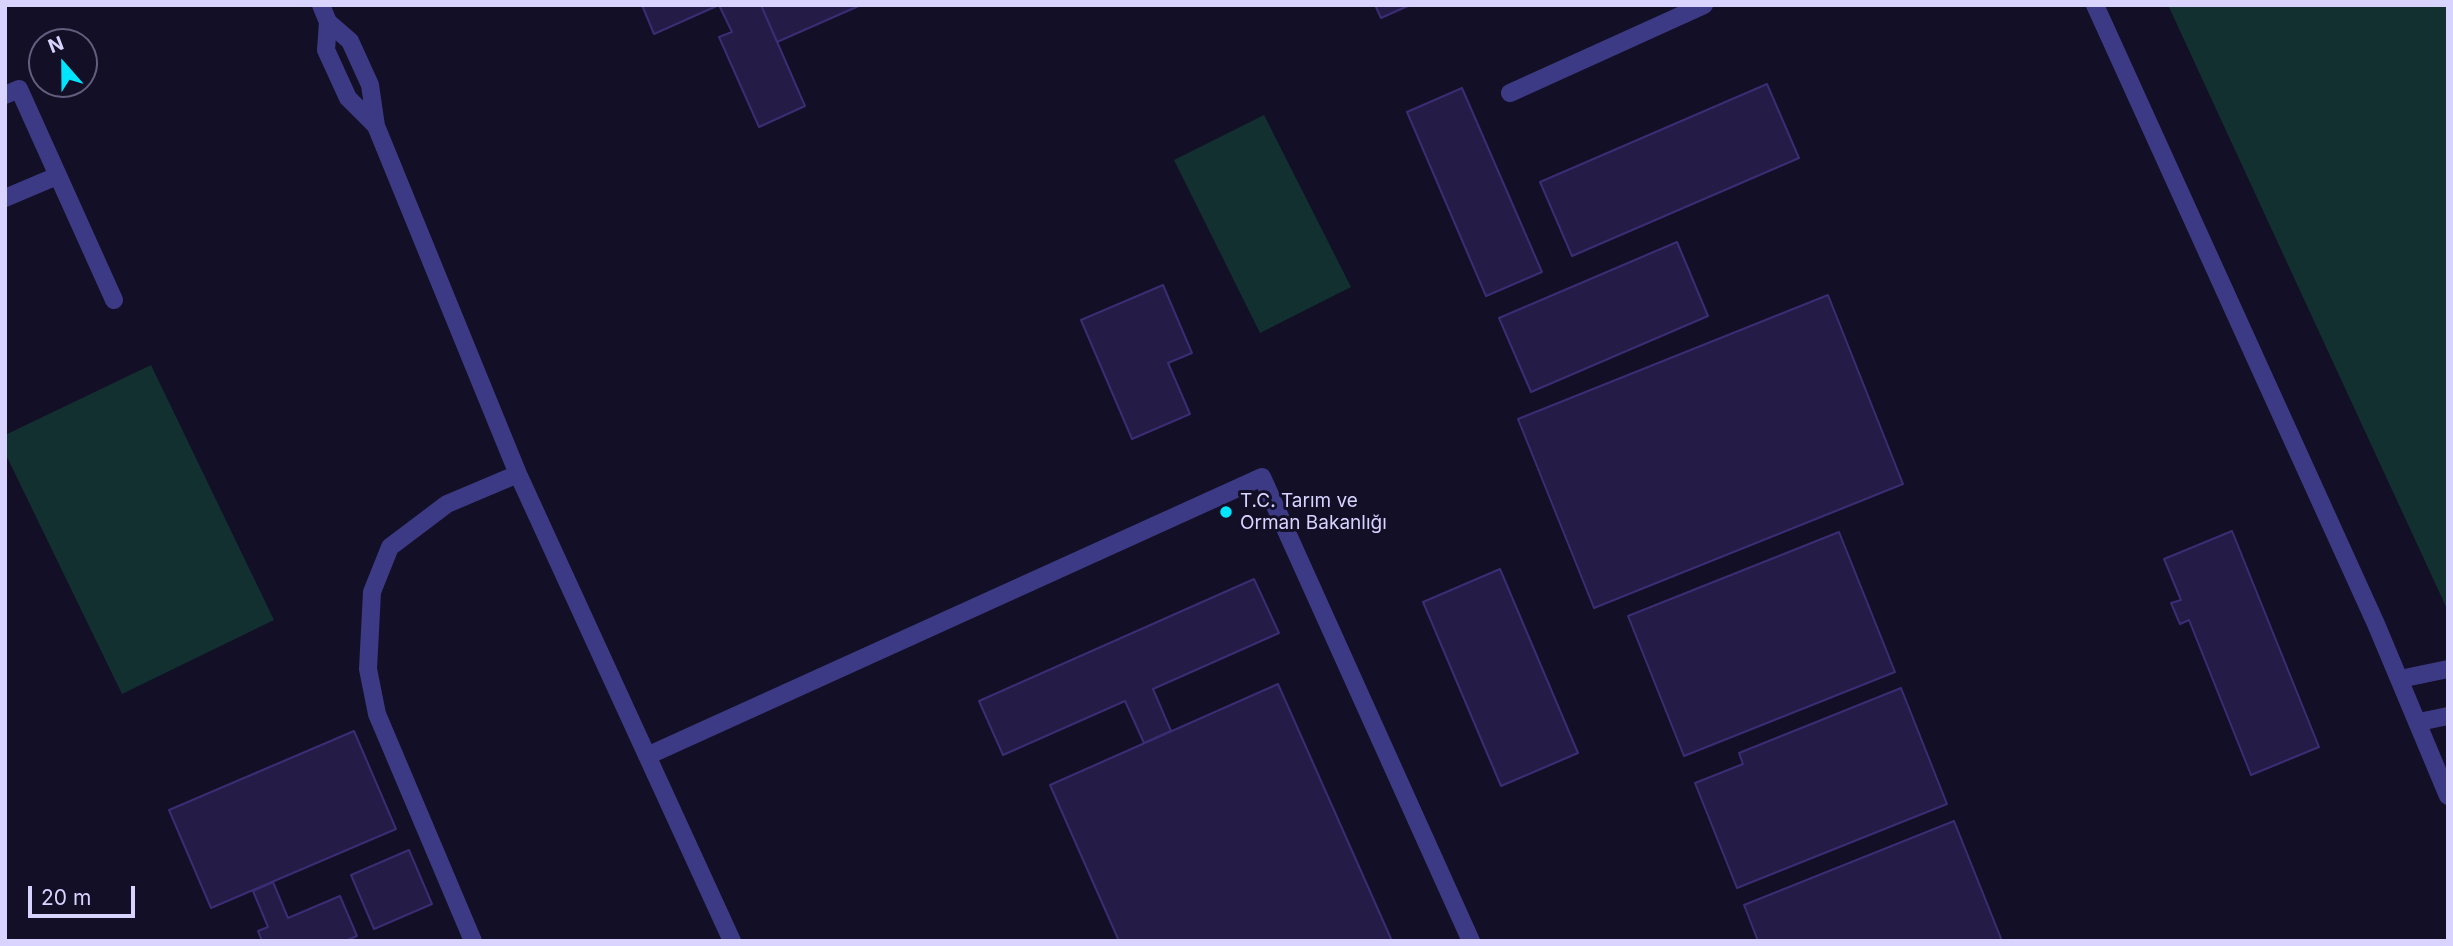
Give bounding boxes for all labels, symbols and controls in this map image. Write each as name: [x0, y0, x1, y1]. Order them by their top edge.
north arrow: [28, 28, 98, 98]
text: N: [45, 31, 67, 58]
place label: T.C. Tarım ve Orman Bakanlığı: [1240, 490, 1387, 534]
marker: T.C. Tarım ve Orman Bakanlığı: [1218, 504, 1234, 520]
scale bar: [32, 872, 138, 916]
text: 20 m: [41, 885, 91, 910]

